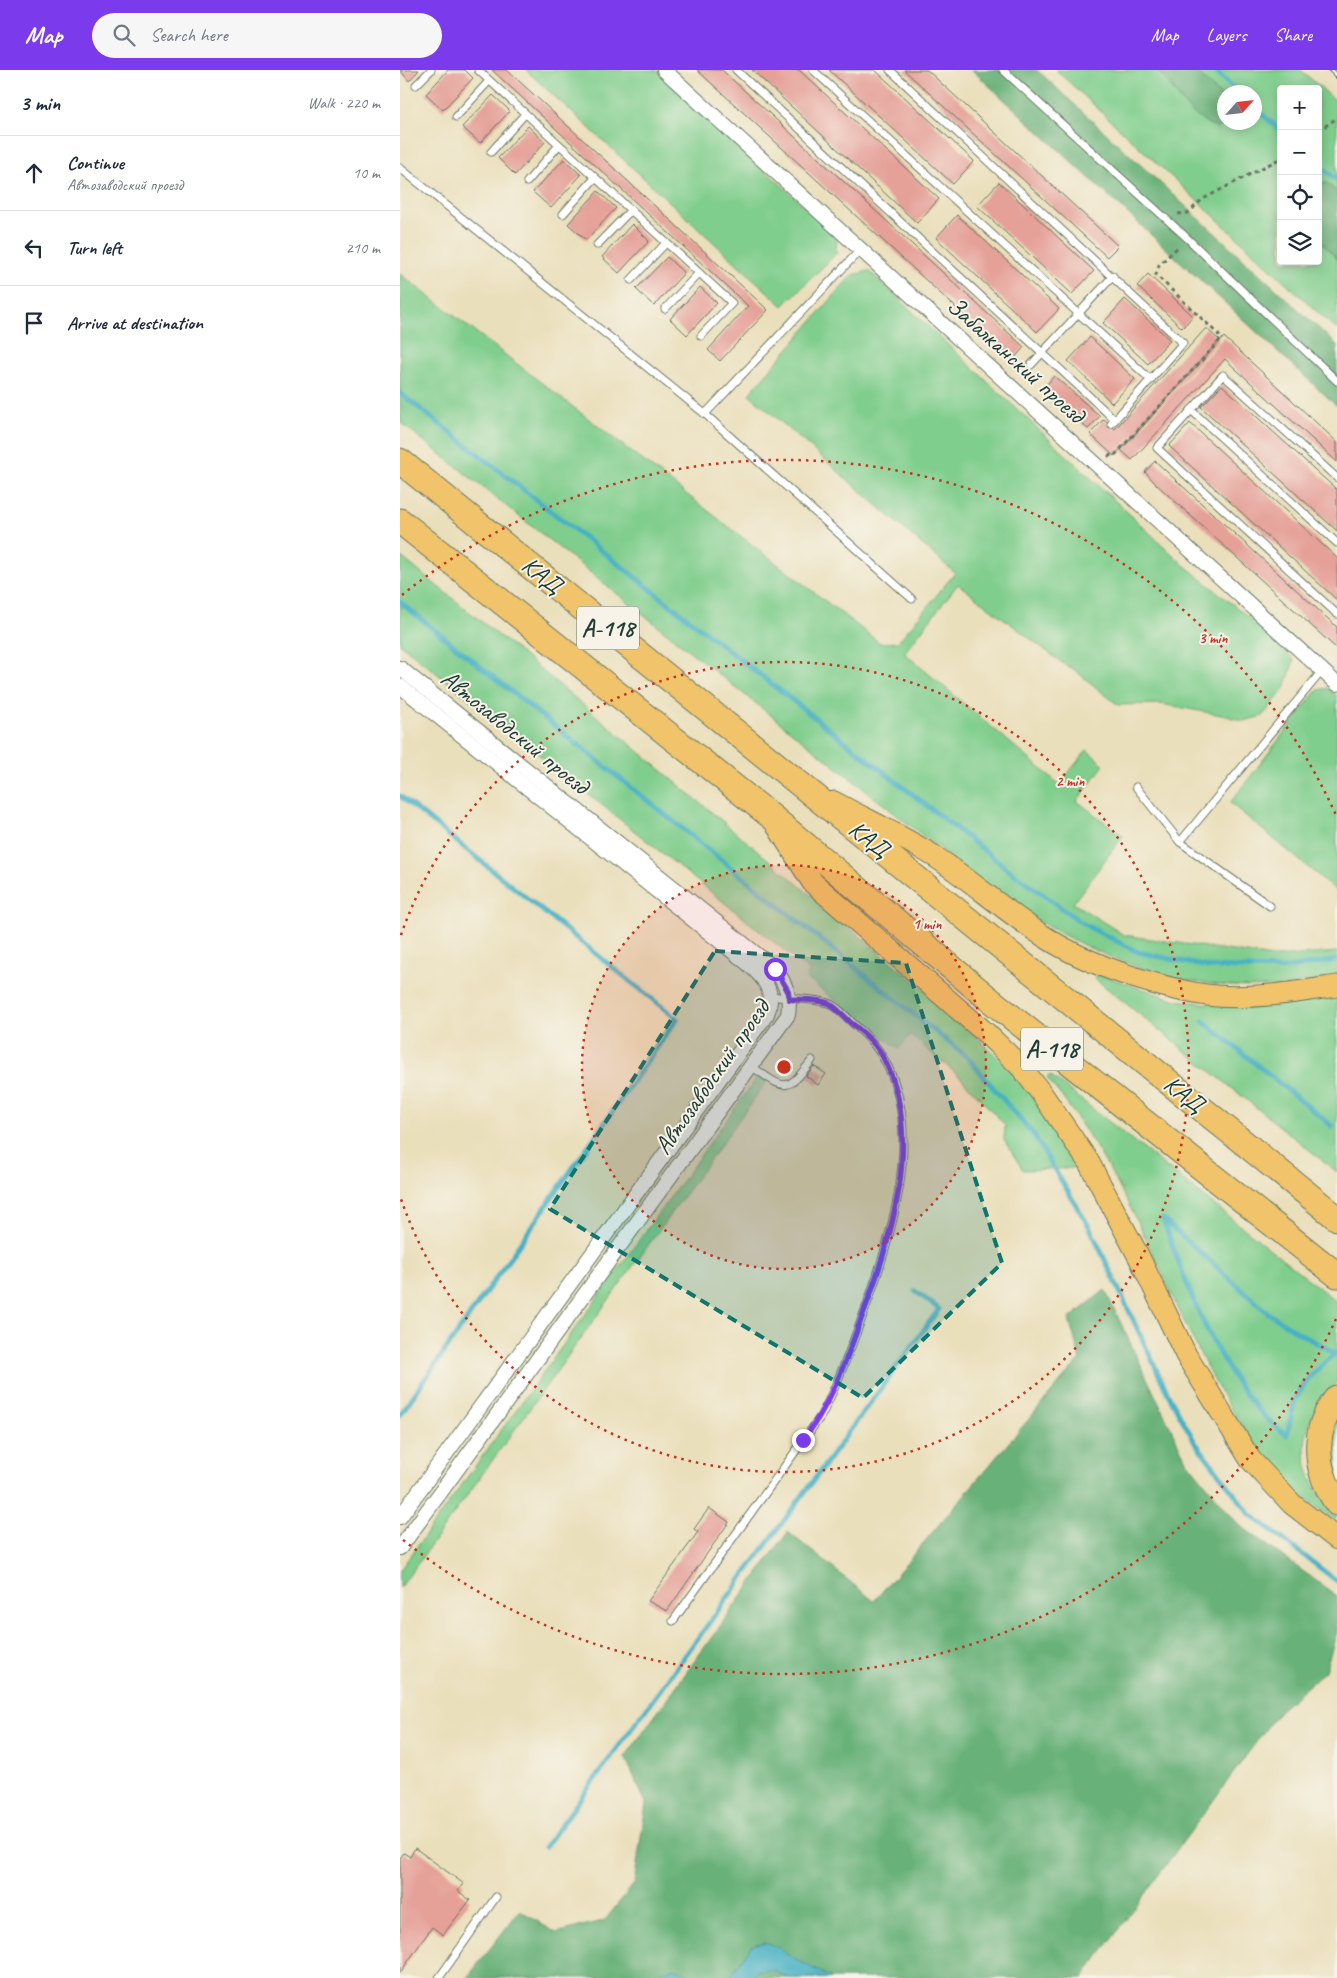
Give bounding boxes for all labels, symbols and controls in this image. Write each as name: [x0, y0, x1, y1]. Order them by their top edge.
search box: [92, 13, 442, 58]
text: Map: [25, 20, 62, 50]
icon: search: [110, 21, 138, 49]
text: Search here: [150, 23, 228, 47]
text: Map: [1151, 24, 1179, 46]
text: Layers: [1207, 24, 1246, 46]
text: Share: [1274, 24, 1312, 46]
north arrow: [1217, 85, 1262, 130]
map controls: [1277, 85, 1322, 265]
button: +: [1277, 85, 1322, 130]
text: 3 min: [20, 90, 60, 116]
text: Walk · 220 m: [308, 93, 380, 113]
button: −: [1277, 130, 1322, 175]
text: Continue: [67, 151, 124, 175]
icon: ahead: [20, 159, 48, 187]
text: 10 m: [353, 163, 380, 183]
text: Автозаводский проезд: [67, 175, 183, 195]
button: locate: [1277, 175, 1322, 220]
button: layers: [1277, 220, 1322, 265]
icon: left: [20, 234, 48, 262]
text: Turn left: [67, 236, 122, 260]
text: 210 m: [346, 238, 380, 258]
street label: Забалканский проезд: [940, 290, 1093, 432]
icon: arrive: [20, 309, 48, 337]
text: Arrive at destination: [67, 311, 203, 335]
street label: КАД: [515, 549, 570, 602]
road number: А-118: [577, 606, 639, 650]
text: 3 min: [1199, 629, 1228, 648]
street label: Автозаводский проезд: [434, 662, 597, 803]
text: 2 min: [1056, 772, 1085, 791]
street label: КАД: [842, 813, 897, 866]
text: 1 min: [913, 915, 942, 934]
route start: [764, 958, 787, 981]
street label: Автозаводский проезд: [647, 992, 778, 1161]
road number: А-118: [1021, 1028, 1083, 1071]
centre of rings: [775, 1058, 793, 1076]
street label: КАД: [1157, 1068, 1212, 1121]
route end: [792, 1429, 815, 1452]

